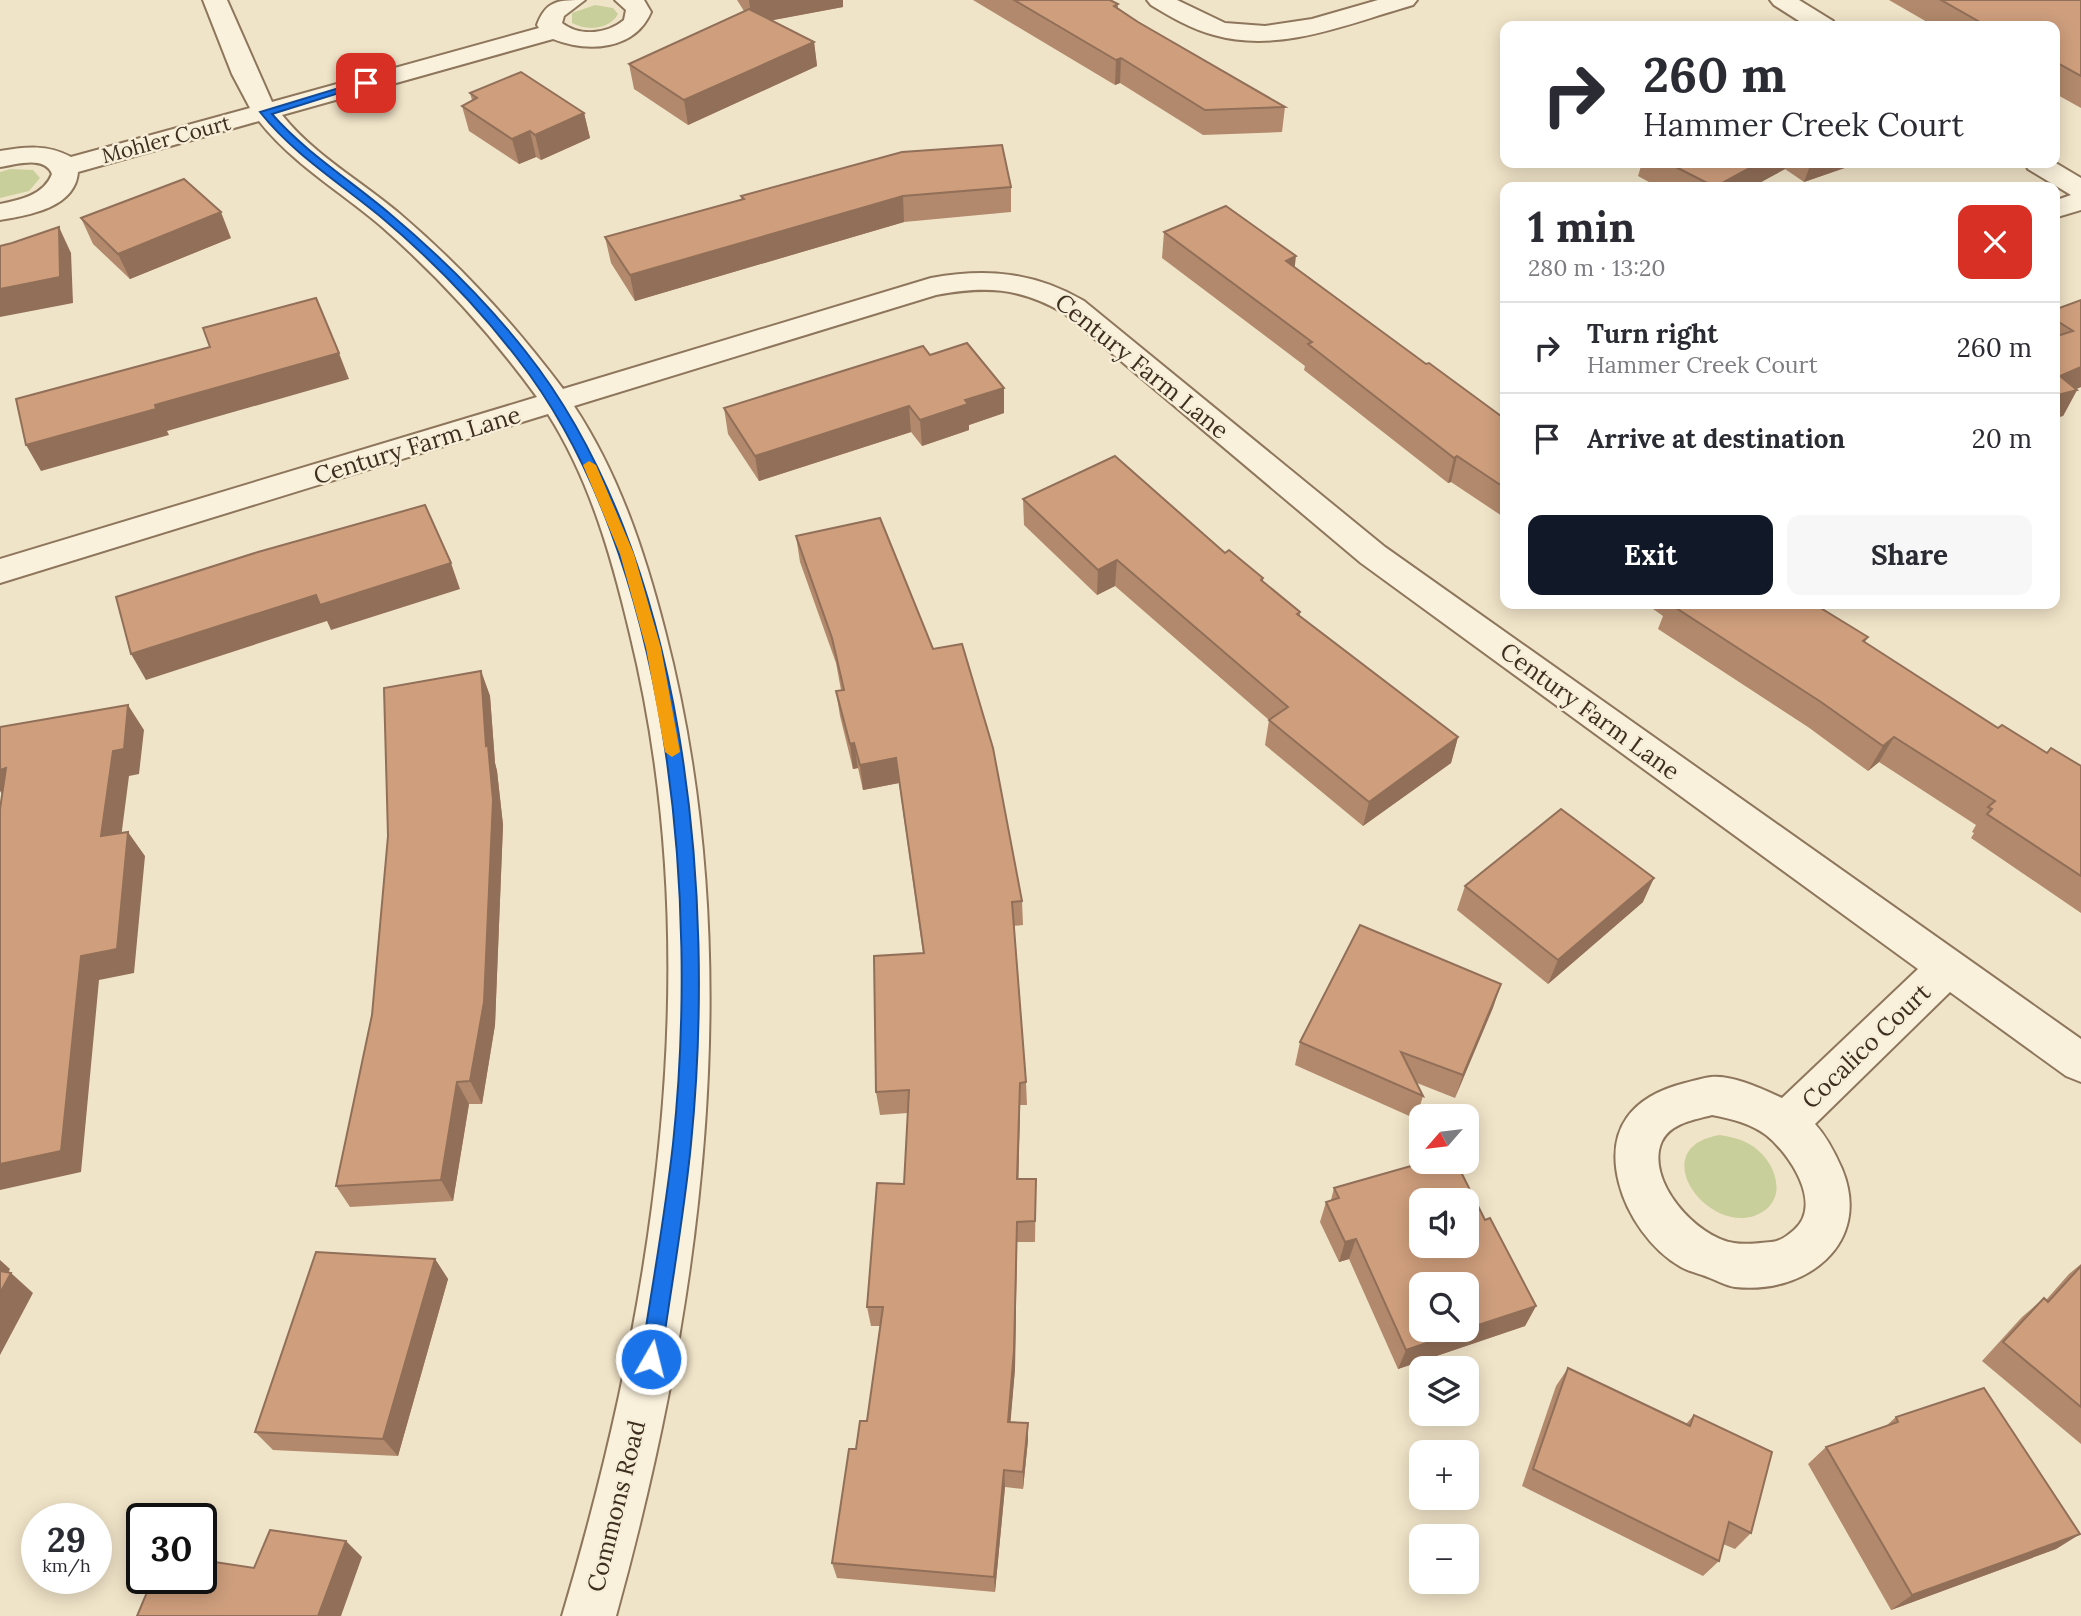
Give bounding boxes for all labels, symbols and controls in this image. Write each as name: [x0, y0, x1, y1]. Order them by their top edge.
text: 260 m: [1643, 43, 1786, 105]
icon: right: [1528, 49, 1619, 140]
pin: [336, 53, 396, 113]
icon: arrive: [347, 64, 385, 102]
text: Hammer Creek Court: [1643, 104, 1964, 145]
street label: Mohler Court: [98, 109, 234, 169]
text: 1 min: [1528, 200, 1635, 254]
button: close: [1958, 205, 2032, 279]
text: 280 m · 13:20: [1528, 253, 1666, 282]
street label: Century Farm Lane: [1049, 286, 1235, 446]
text: Turn right: [1587, 317, 1718, 350]
icon: right: [1528, 329, 1566, 367]
text: 260 m: [1957, 331, 2032, 364]
text: Hammer Creek Court: [1587, 350, 1818, 379]
street label: Century Farm Lane: [310, 399, 524, 491]
icon: arrive: [1528, 420, 1566, 458]
text: Arrive at destination: [1587, 422, 1845, 455]
text: 20 m: [1972, 422, 2032, 455]
button: Exit: [1528, 515, 1773, 595]
button: Share: [1787, 515, 2032, 595]
street label: Century Farm Lane: [1494, 635, 1686, 787]
street label: Cocalico Court: [1795, 976, 1937, 1115]
north arrow: [1409, 1104, 1479, 1174]
map controls: [1409, 1104, 1479, 1594]
button: sound: [1409, 1188, 1479, 1258]
button: search: [1409, 1272, 1479, 1342]
position arrow: [614, 1322, 688, 1396]
button: layers: [1409, 1356, 1479, 1426]
street label: Commons Road: [580, 1417, 652, 1595]
button: +: [1409, 1440, 1479, 1510]
speed limit sign: 30: [126, 1503, 217, 1594]
text: 29: [47, 1517, 86, 1562]
button: −: [1409, 1524, 1479, 1594]
text: km/h: [42, 1554, 91, 1577]

